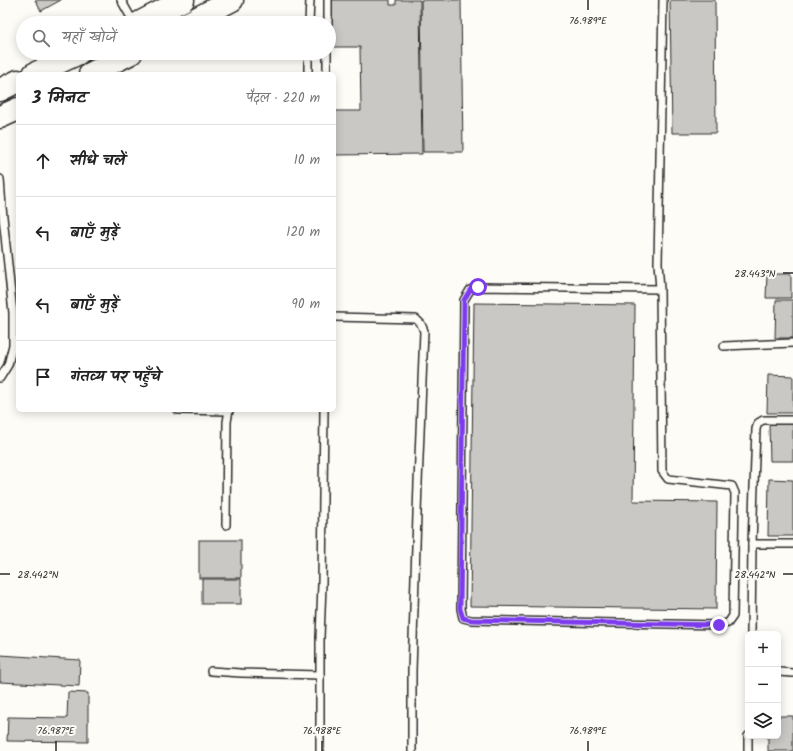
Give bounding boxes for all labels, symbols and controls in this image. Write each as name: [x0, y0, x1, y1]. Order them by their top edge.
text: 76.989°E: [569, 13, 608, 29]
search box: [16, 16, 336, 60]
text: यहाँ खोजें: [62, 26, 116, 50]
icon: search: [30, 27, 52, 49]
text: 3 मिनट: [32, 85, 86, 112]
text: पैदल · 220 m: [246, 88, 320, 109]
text: सीधे चलें: [70, 149, 125, 173]
icon: ahead: [32, 150, 54, 172]
text: 10 m: [294, 150, 320, 171]
text: बाएँ मुड़ें: [70, 221, 118, 245]
icon: left: [32, 222, 54, 244]
text: 120 m: [286, 222, 320, 243]
text: 28.443°N: [734, 266, 776, 282]
route start: [469, 278, 487, 296]
text: बाएँ मुड़ें: [70, 293, 118, 317]
icon: left: [32, 294, 54, 316]
text: 90 m: [292, 294, 320, 315]
text: गंतव्य पर पहुँचे: [70, 365, 161, 389]
icon: arrive: [32, 366, 54, 388]
text: 28.442°N: [17, 567, 59, 583]
text: 28.442°N: [734, 567, 776, 583]
route end: [710, 616, 728, 634]
map controls: [745, 631, 781, 739]
button: +: [745, 631, 781, 667]
button: −: [745, 667, 781, 703]
button: layers: [745, 703, 781, 739]
text: 76.987°E: [37, 723, 76, 739]
text: 76.988°E: [303, 723, 342, 739]
text: 76.989°E: [569, 723, 608, 739]

